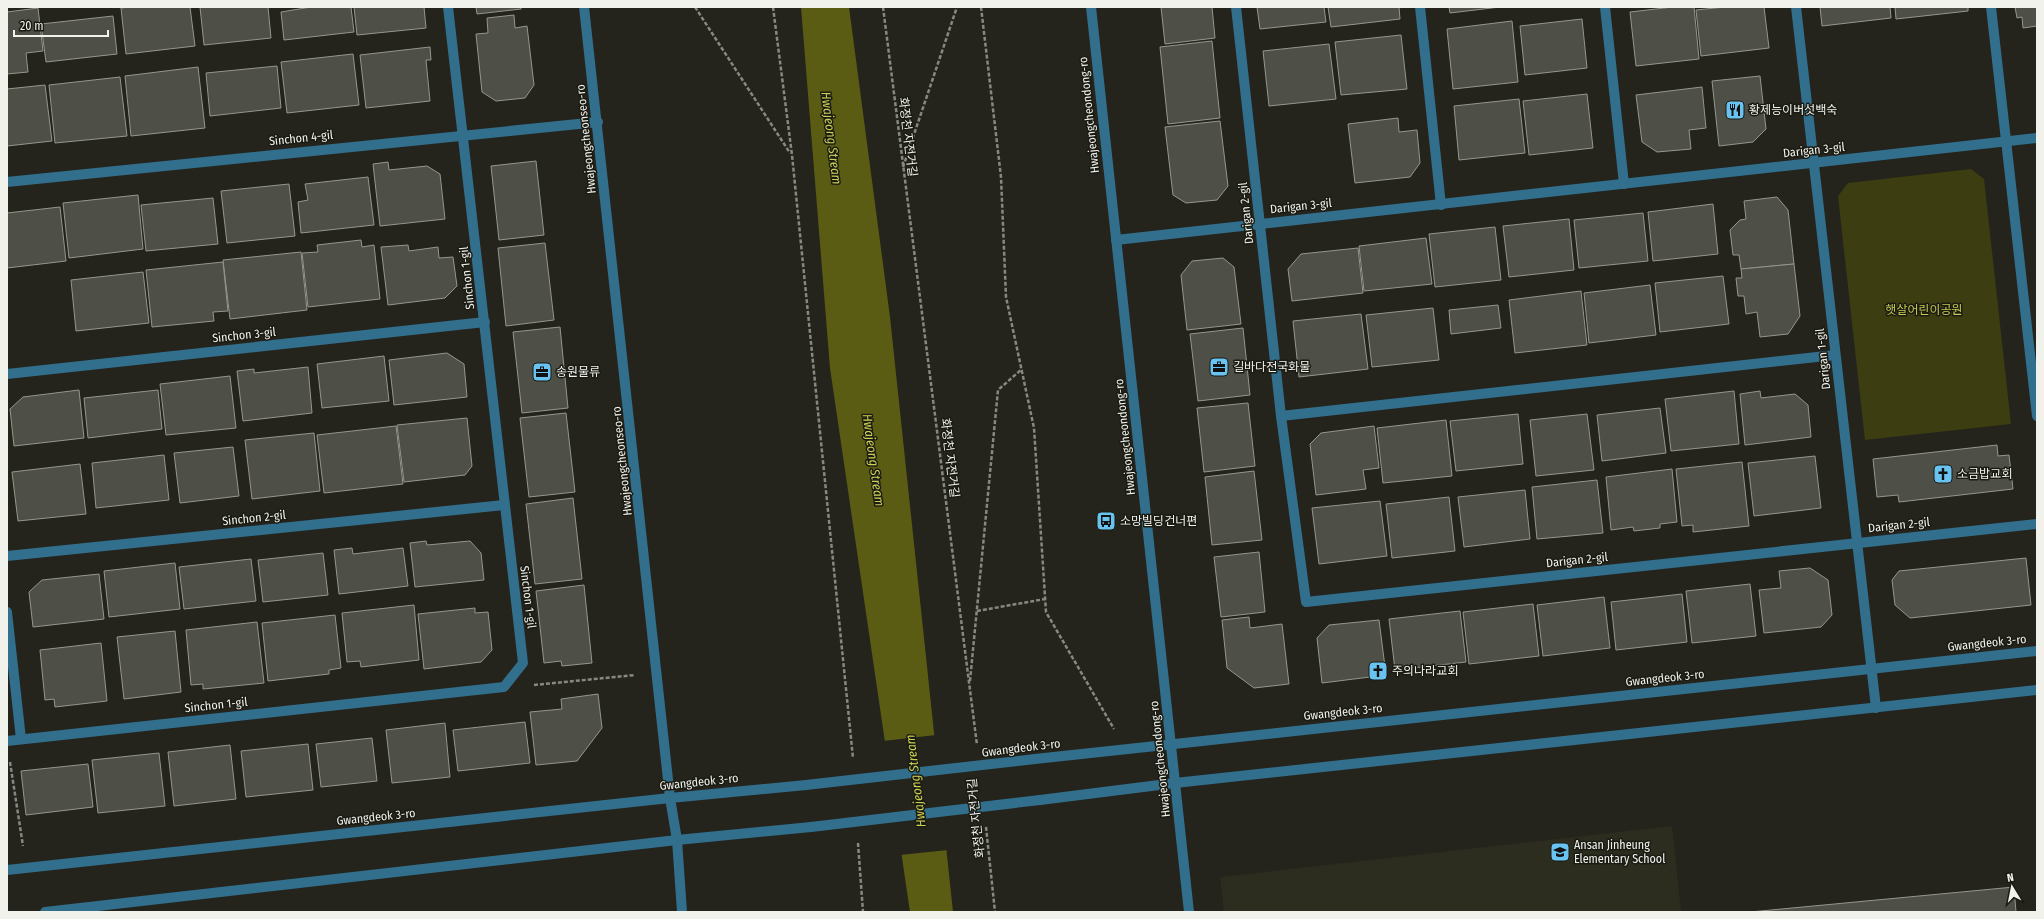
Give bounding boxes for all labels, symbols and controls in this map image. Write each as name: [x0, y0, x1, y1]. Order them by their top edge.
scale bar: [14, 12, 108, 38]
text: 20 m: [20, 19, 44, 33]
street label: Hwajeongcheondong-ro: [1076, 56, 1102, 174]
street label: Hwajeongcheonseo-ro: [573, 84, 599, 194]
water label: Hwajeong Stream: [818, 91, 845, 185]
street label: 화정천 자전거길: [896, 96, 920, 178]
restaurant icon: 황제능이버섯백숙: [1724, 99, 1746, 121]
place label: 황제능이버섯백숙: [1749, 103, 1837, 117]
street label: Sinchon 4-gil: [268, 128, 334, 148]
street label: Darigan 3-gil: [1782, 140, 1846, 160]
street label: Darigan 2-gil: [1236, 181, 1256, 245]
street label: Darigan 3-gil: [1269, 196, 1333, 216]
street label: Sinchon 1-gil: [457, 246, 477, 310]
park label: 햇살어린이공원: [1885, 303, 1963, 317]
street label: Sinchon 3-gil: [211, 325, 277, 345]
street label: Darigan 1-gil: [1813, 328, 1833, 390]
office icon: 길바다전국화물: [1208, 356, 1230, 378]
place label: 길바다전국화물: [1233, 360, 1310, 374]
office icon: 송원물류: [531, 361, 553, 383]
place label: 송원물류: [556, 365, 600, 379]
street label: Hwajeongcheondong-ro: [1112, 378, 1138, 496]
street label: Hwajeongcheonseo-ro: [609, 406, 635, 516]
water label: Hwajeong Stream: [860, 413, 887, 507]
street label: 화정천 자전거길: [938, 417, 962, 499]
church icon: 소금밥교회: [1932, 463, 1954, 485]
place label: 소금밥교회: [1957, 467, 2012, 481]
street label: Sinchon 2-gil: [222, 508, 286, 528]
bus stop icon: 소망빌딩건너편: [1095, 510, 1117, 532]
place label: 소망빌딩건너편: [1120, 514, 1197, 528]
street label: Darigan 2-gil: [1867, 515, 1931, 535]
street label: Darigan 2-gil: [1545, 550, 1609, 570]
street label: Sinchon 1-gil: [517, 565, 539, 629]
street label: Gwangdeok 3-ro: [1947, 632, 2027, 654]
church icon: 주의나라교회: [1367, 660, 1389, 682]
place label: 주의나라교회: [1392, 664, 1458, 678]
street label: Gwangdeok 3-ro: [1625, 667, 1705, 689]
street label: Sinchon 1-gil: [184, 695, 248, 715]
street label: Hwajeongcheondong-ro: [1147, 700, 1173, 818]
street label: Gwangdeok 3-ro: [1303, 701, 1383, 723]
water label: Hwajeong Stream: [902, 734, 929, 828]
street label: Gwangdeok 3-ro: [981, 736, 1061, 760]
street label: Gwangdeok 3-ro: [659, 771, 739, 793]
street label: 화정천 자전거길: [965, 777, 987, 859]
street label: Gwangdeok 3-ro: [336, 806, 416, 828]
place label: Ansan Jinheung Elementary School: [1574, 838, 1665, 866]
school or university icon: Ansan Jinheung Elementary School: [1549, 841, 1571, 863]
north arrow: [1992, 867, 2032, 907]
text: N: [2006, 871, 2015, 885]

